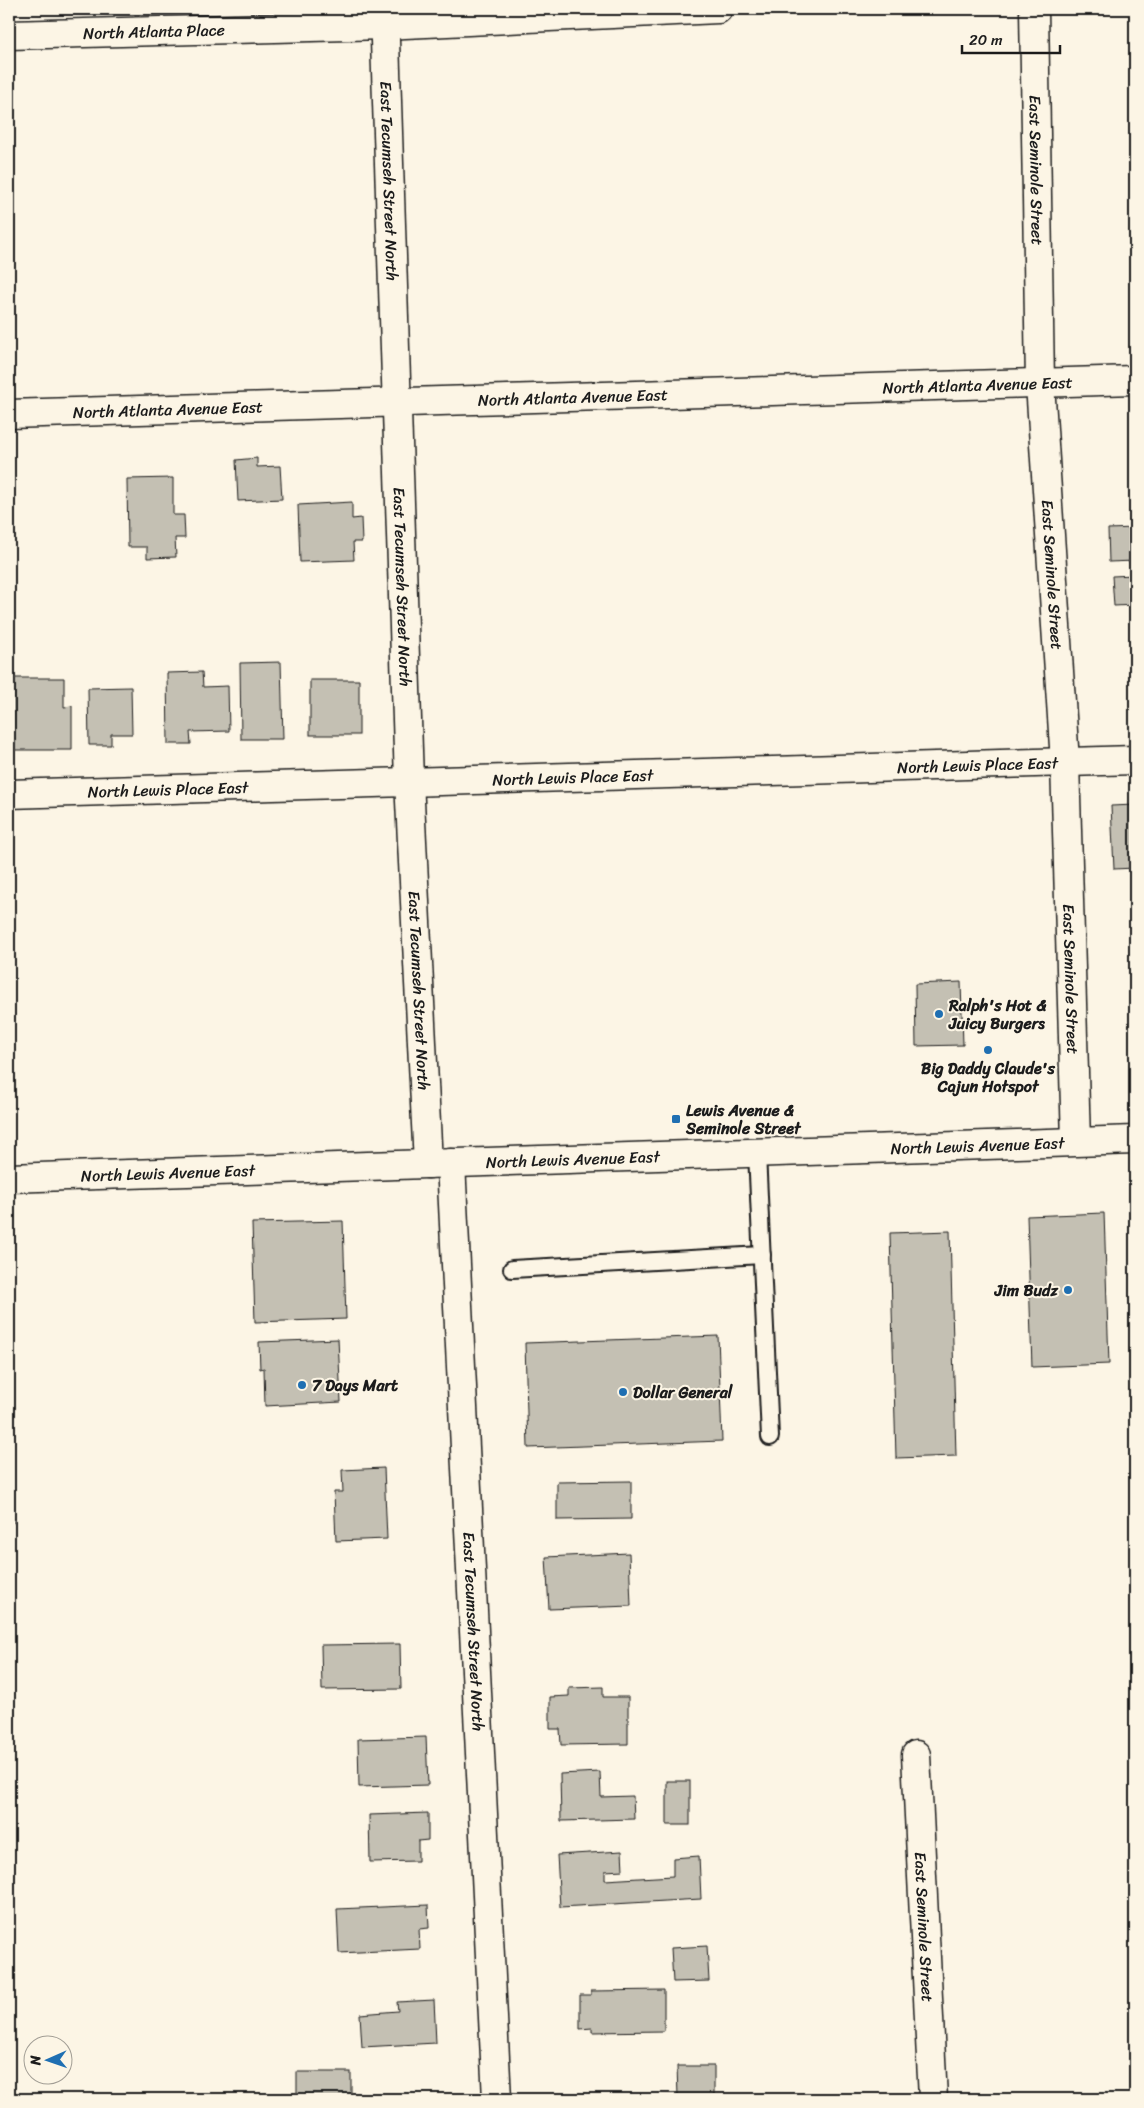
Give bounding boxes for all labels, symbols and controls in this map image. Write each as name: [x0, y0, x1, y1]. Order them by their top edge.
street label: North Atlanta Place: [83, 15, 225, 48]
scale bar: [962, 22, 1059, 54]
text: 20 m: [969, 27, 1003, 53]
street label: East Tecumseh Street North: [372, 81, 407, 281]
street label: East Seminole Street: [1021, 95, 1052, 245]
street label: North Atlanta Avenue East: [882, 367, 1073, 402]
street label: North Atlanta Avenue East: [477, 380, 668, 414]
street label: North Atlanta Avenue East: [73, 392, 263, 427]
street label: East Tecumseh Street North: [385, 486, 420, 687]
street label: East Seminole Street: [1033, 499, 1072, 650]
street label: North Lewis Place East: [897, 748, 1059, 782]
street label: North Lewis Place East: [492, 760, 654, 794]
street label: North Lewis Place East: [87, 772, 249, 806]
street label: East Tecumseh Street North: [400, 890, 439, 1091]
street label: East Seminole Street: [1055, 904, 1088, 1055]
place label: Ralph's Hot & Juicy Burgers: [948, 991, 1047, 1038]
marker: Ralph's Hot & Juicy Burgers: [933, 1008, 945, 1020]
marker: Big Daddy Claude's Cajun Hotspot: [982, 1044, 994, 1056]
place label: Big Daddy Claude's Cajun Hotspot: [921, 1054, 1056, 1101]
place label: Lewis Avenue & Seminole Street: [685, 1096, 802, 1143]
marker: Lewis Avenue & Seminole Street: [670, 1113, 682, 1125]
street label: North Lewis Avenue East: [890, 1128, 1065, 1163]
street label: North Lewis Avenue East: [485, 1142, 661, 1176]
street label: North Lewis Avenue East: [80, 1155, 256, 1190]
place label: Jim Budz: [994, 1276, 1058, 1305]
marker: Jim Budz: [1062, 1284, 1074, 1296]
place label: 7 Days Mart: [312, 1371, 398, 1400]
place label: Dollar General: [633, 1378, 734, 1407]
marker: 7 Days Mart: [296, 1379, 308, 1391]
marker: Dollar General: [617, 1386, 629, 1398]
street label: East Tecumseh Street North: [455, 1531, 493, 1732]
street label: East Seminole Street: [906, 1851, 943, 2003]
north arrow: [22, 2036, 72, 2086]
text: N: [23, 2055, 48, 2067]

